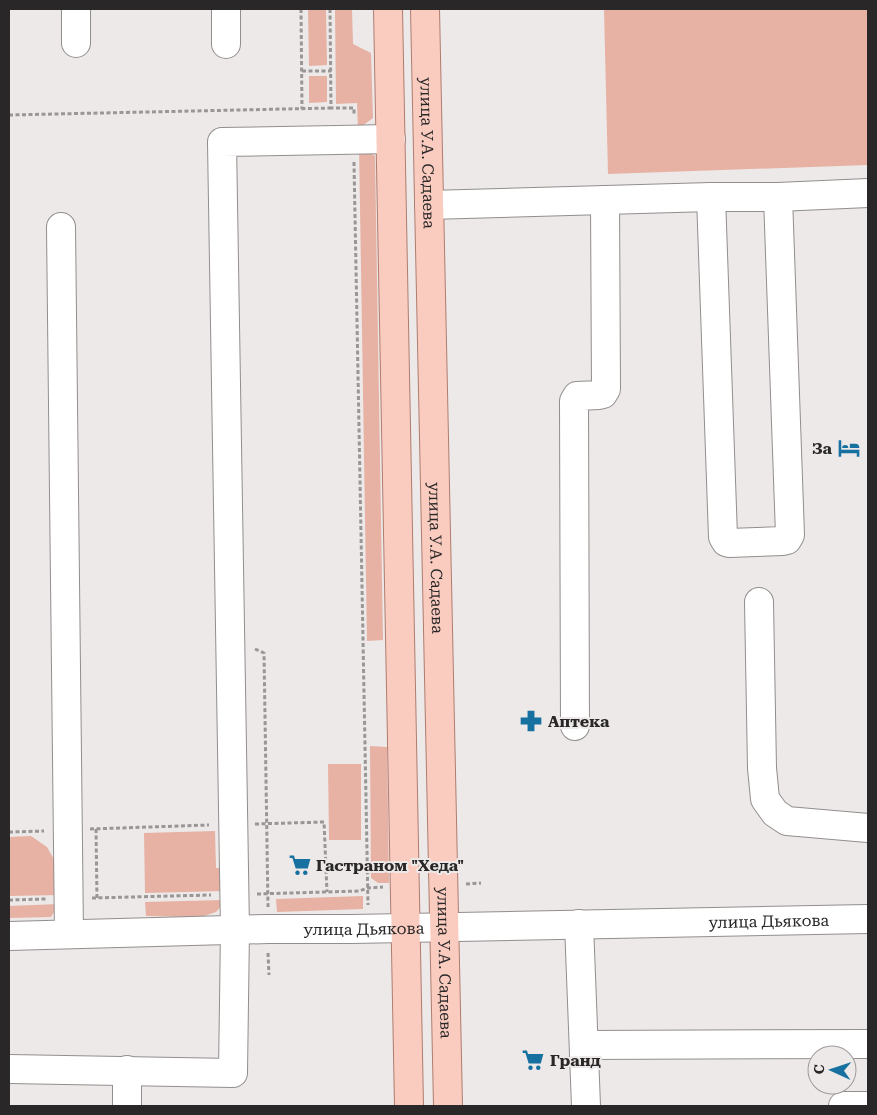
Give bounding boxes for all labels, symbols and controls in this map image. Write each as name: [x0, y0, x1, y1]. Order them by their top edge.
street label: улица У.А. Садаева: [416, 77, 439, 229]
hotel icon: За: [836, 435, 862, 461]
place label: За: [812, 439, 833, 458]
street label: улица У.А. Садаева: [425, 482, 447, 634]
pharmacy icon: Аптека: [518, 708, 544, 734]
place label: Аптека: [548, 712, 610, 731]
supermarket icon: Гастраном "Хеда": [287, 852, 313, 878]
place label: Гастраном "Хеда": [316, 856, 464, 875]
street label: улица У.А. Садаева: [433, 887, 456, 1039]
street label: улица Дьякова: [708, 911, 830, 932]
street label: улица Дьякова: [304, 919, 425, 939]
north arrow: [807, 1045, 857, 1095]
supermarket icon: Гранд: [520, 1047, 546, 1073]
place label: Гранд: [550, 1051, 601, 1070]
text: С: [811, 1064, 827, 1075]

